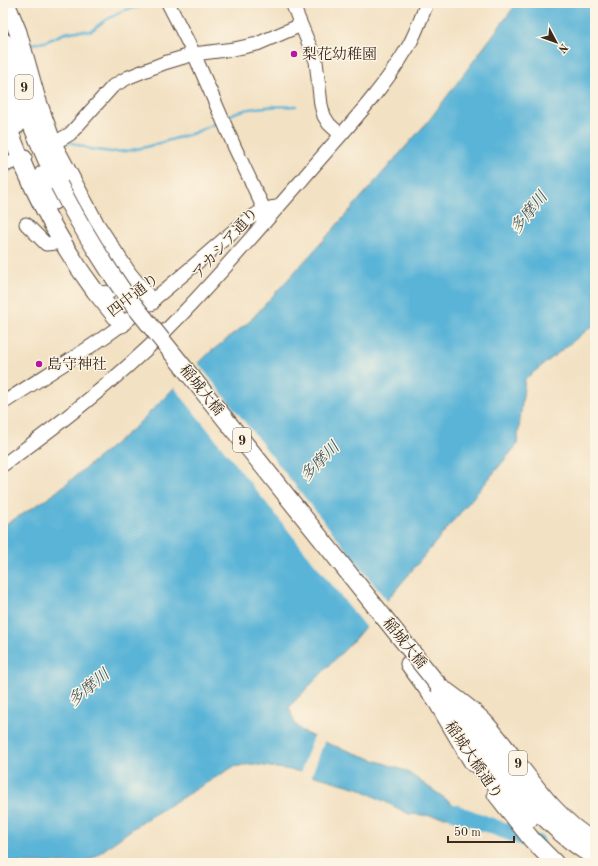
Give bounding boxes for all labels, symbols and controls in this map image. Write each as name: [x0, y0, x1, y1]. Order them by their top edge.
north arrow: [536, 22, 576, 62]
text: N: [555, 41, 569, 55]
place label: 梨花幼稚園: [302, 46, 377, 63]
marker: 梨花幼稚園: [289, 49, 299, 59]
road number: 9: [15, 75, 33, 99]
water label: 多摩川: [507, 187, 552, 237]
street label: アカシア通り: [189, 204, 262, 282]
street label: 四中通り: [104, 270, 162, 321]
place label: 島守神社: [47, 356, 107, 373]
marker: 島守神社: [34, 359, 44, 369]
street label: 稲城大橋: [176, 362, 227, 419]
road number: 9: [233, 428, 251, 452]
water label: 多摩川: [297, 437, 344, 485]
street label: 稲城大橋: [379, 615, 430, 672]
water label: 多摩川: [64, 664, 114, 710]
street label: 稲城大橋通り: [441, 718, 506, 802]
road number: 9: [509, 751, 527, 775]
scale bar: [448, 818, 514, 844]
text: 50 m: [454, 826, 481, 839]

